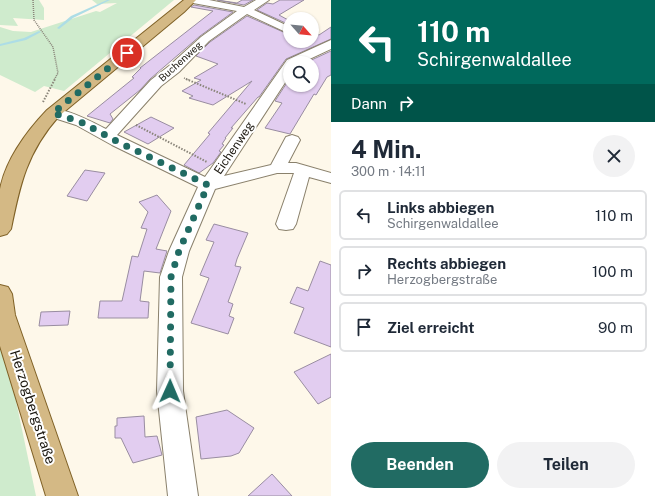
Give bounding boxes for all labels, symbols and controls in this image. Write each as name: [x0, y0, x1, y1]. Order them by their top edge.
north arrow: [283, 12, 319, 48]
map controls: [283, 12, 319, 92]
text: 110 m: [417, 15, 490, 48]
icon: left: [351, 16, 403, 68]
pin: [110, 36, 144, 70]
street label: Buchenweg: [156, 38, 204, 84]
icon: arrive: [116, 42, 138, 64]
text: Schirgenwaldallee: [417, 49, 572, 70]
button: search: [283, 56, 319, 92]
icon: right: [395, 92, 417, 114]
text: Dann: [351, 95, 387, 112]
street label: Eichenweg: [211, 119, 257, 177]
text: 4 Min.: [351, 135, 421, 163]
button: close: [593, 135, 635, 177]
text: 300 m · 14:11: [351, 164, 426, 179]
text: Links abbiegen: [387, 199, 494, 216]
icon: left: [353, 204, 375, 226]
text: 110 m: [595, 207, 633, 224]
text: Schirgenwaldallee: [387, 216, 499, 231]
text: Rechts abbiegen: [387, 255, 506, 272]
icon: right: [353, 260, 375, 282]
text: 100 m: [592, 263, 633, 280]
text: Herzogbergstraße: [387, 272, 497, 287]
icon: arrive: [353, 316, 375, 338]
text: Ziel erreicht: [387, 319, 474, 336]
text: 90 m: [598, 319, 633, 336]
street label: Herzogbergstraße: [7, 348, 59, 466]
position arrow: [149, 370, 191, 412]
button: Beenden: [351, 442, 489, 488]
button: Teilen: [497, 442, 635, 488]

